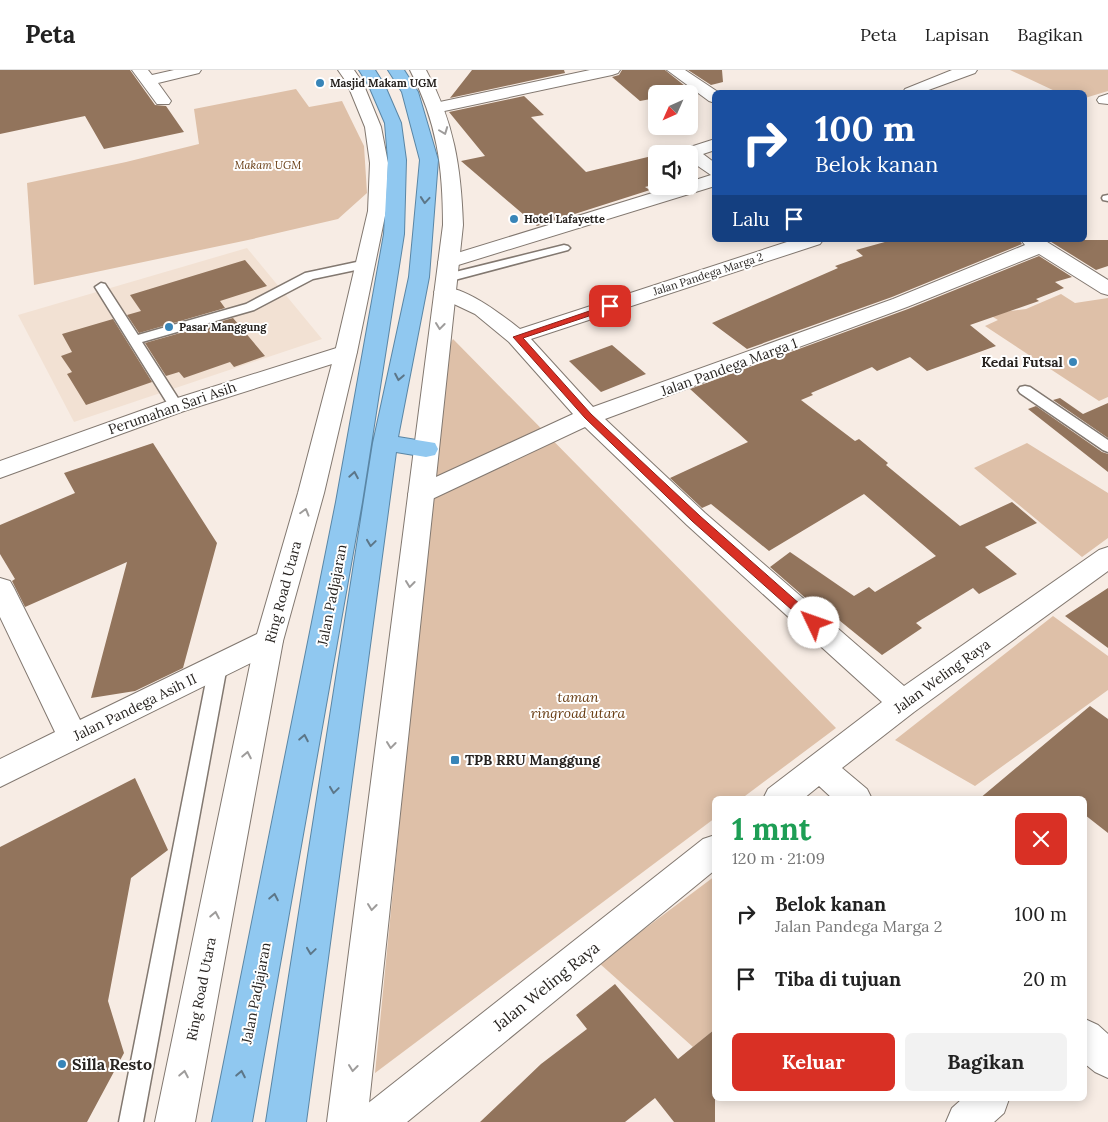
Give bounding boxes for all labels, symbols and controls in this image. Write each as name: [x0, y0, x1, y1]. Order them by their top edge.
text: Peta: [25, 19, 75, 50]
text: Peta: [860, 23, 897, 46]
text: Lapisan: [925, 23, 989, 46]
text: Bagikan: [1017, 23, 1083, 46]
place label: Masjid Makam UGM: [330, 76, 437, 90]
marker: Masjid Makam UGM: [314, 77, 326, 89]
north arrow: [648, 85, 698, 135]
map controls: [648, 85, 698, 195]
text: 100 m: [815, 106, 915, 151]
icon: right: [732, 110, 797, 175]
one-way arrow: [438, 126, 448, 135]
button: sound: [648, 145, 698, 195]
text: Belok kanan: [815, 150, 938, 178]
park label: Makam UGM: [235, 158, 301, 172]
one-way arrow: [420, 196, 431, 204]
icon: arrive: [780, 205, 808, 233]
text: Lalu: [732, 207, 770, 231]
place label: Hotel Lafayette: [524, 212, 605, 226]
marker: Hotel Lafayette: [508, 213, 520, 225]
street label: Jalan Pandega Marga 2: [650, 250, 765, 299]
pin: [589, 285, 631, 327]
icon: arrive: [596, 292, 624, 320]
place label: Pasar Manggung: [179, 320, 267, 334]
marker: Pasar Manggung: [163, 321, 175, 333]
one-way arrow: [435, 323, 446, 331]
street label: Jalan Pandega Marga 1: [657, 334, 800, 400]
place label: Kedai Futsal: [981, 353, 1064, 371]
marker: Kedai Futsal: [1067, 356, 1079, 368]
one-way arrow: [394, 373, 404, 382]
street label: Perumahan Sari Asih: [106, 378, 238, 438]
one-way arrow: [348, 470, 358, 479]
one-way arrow: [300, 509, 310, 517]
street label: Ring Road Utara: [261, 539, 305, 645]
one-way arrow: [366, 539, 376, 547]
street label: Jalan Padjajaran: [313, 542, 351, 648]
one-way arrow: [405, 580, 416, 588]
position arrow: [787, 596, 839, 648]
street label: Jalan Weling Raya: [890, 635, 994, 718]
street label: Jalan Pandega Asih II: [70, 669, 200, 745]
park label: taman ringroad utara: [531, 688, 625, 722]
one-way arrow: [299, 733, 309, 742]
one-way arrow: [386, 742, 397, 750]
one-way arrow: [241, 751, 251, 760]
place label: TPB RRU Manggung: [465, 751, 601, 769]
marker: TPB RRU Manggung: [449, 754, 461, 766]
one-way arrow: [330, 786, 340, 795]
text: 1 mnt: [732, 810, 811, 848]
button: close: [1015, 813, 1067, 865]
text: 120 m · 21:09: [732, 848, 825, 868]
text: Belok kanan: [775, 892, 886, 916]
one-way arrow: [269, 893, 279, 902]
icon: right: [732, 900, 760, 928]
text: 100 m: [1015, 902, 1067, 926]
one-way arrow: [367, 903, 378, 911]
one-way arrow: [210, 910, 220, 919]
text: Jalan Pandega Marga 2: [775, 916, 942, 936]
street label: Ring Road Utara: [182, 936, 220, 1042]
street label: Jalan Weling Raya: [488, 937, 603, 1036]
street label: Jalan Padjajaran: [237, 940, 275, 1046]
one-way arrow: [306, 947, 317, 955]
icon: arrive: [732, 965, 760, 993]
text: Tiba di tujuan: [775, 967, 901, 991]
text: 20 m: [1023, 967, 1067, 991]
button: Keluar: [732, 1033, 895, 1091]
button: Bagikan: [905, 1033, 1067, 1091]
place label: Silla Resto: [72, 1054, 152, 1074]
marker: Silla Resto: [56, 1058, 68, 1070]
one-way arrow: [348, 1064, 359, 1072]
one-way arrow: [179, 1070, 189, 1079]
one-way arrow: [235, 1070, 245, 1079]

